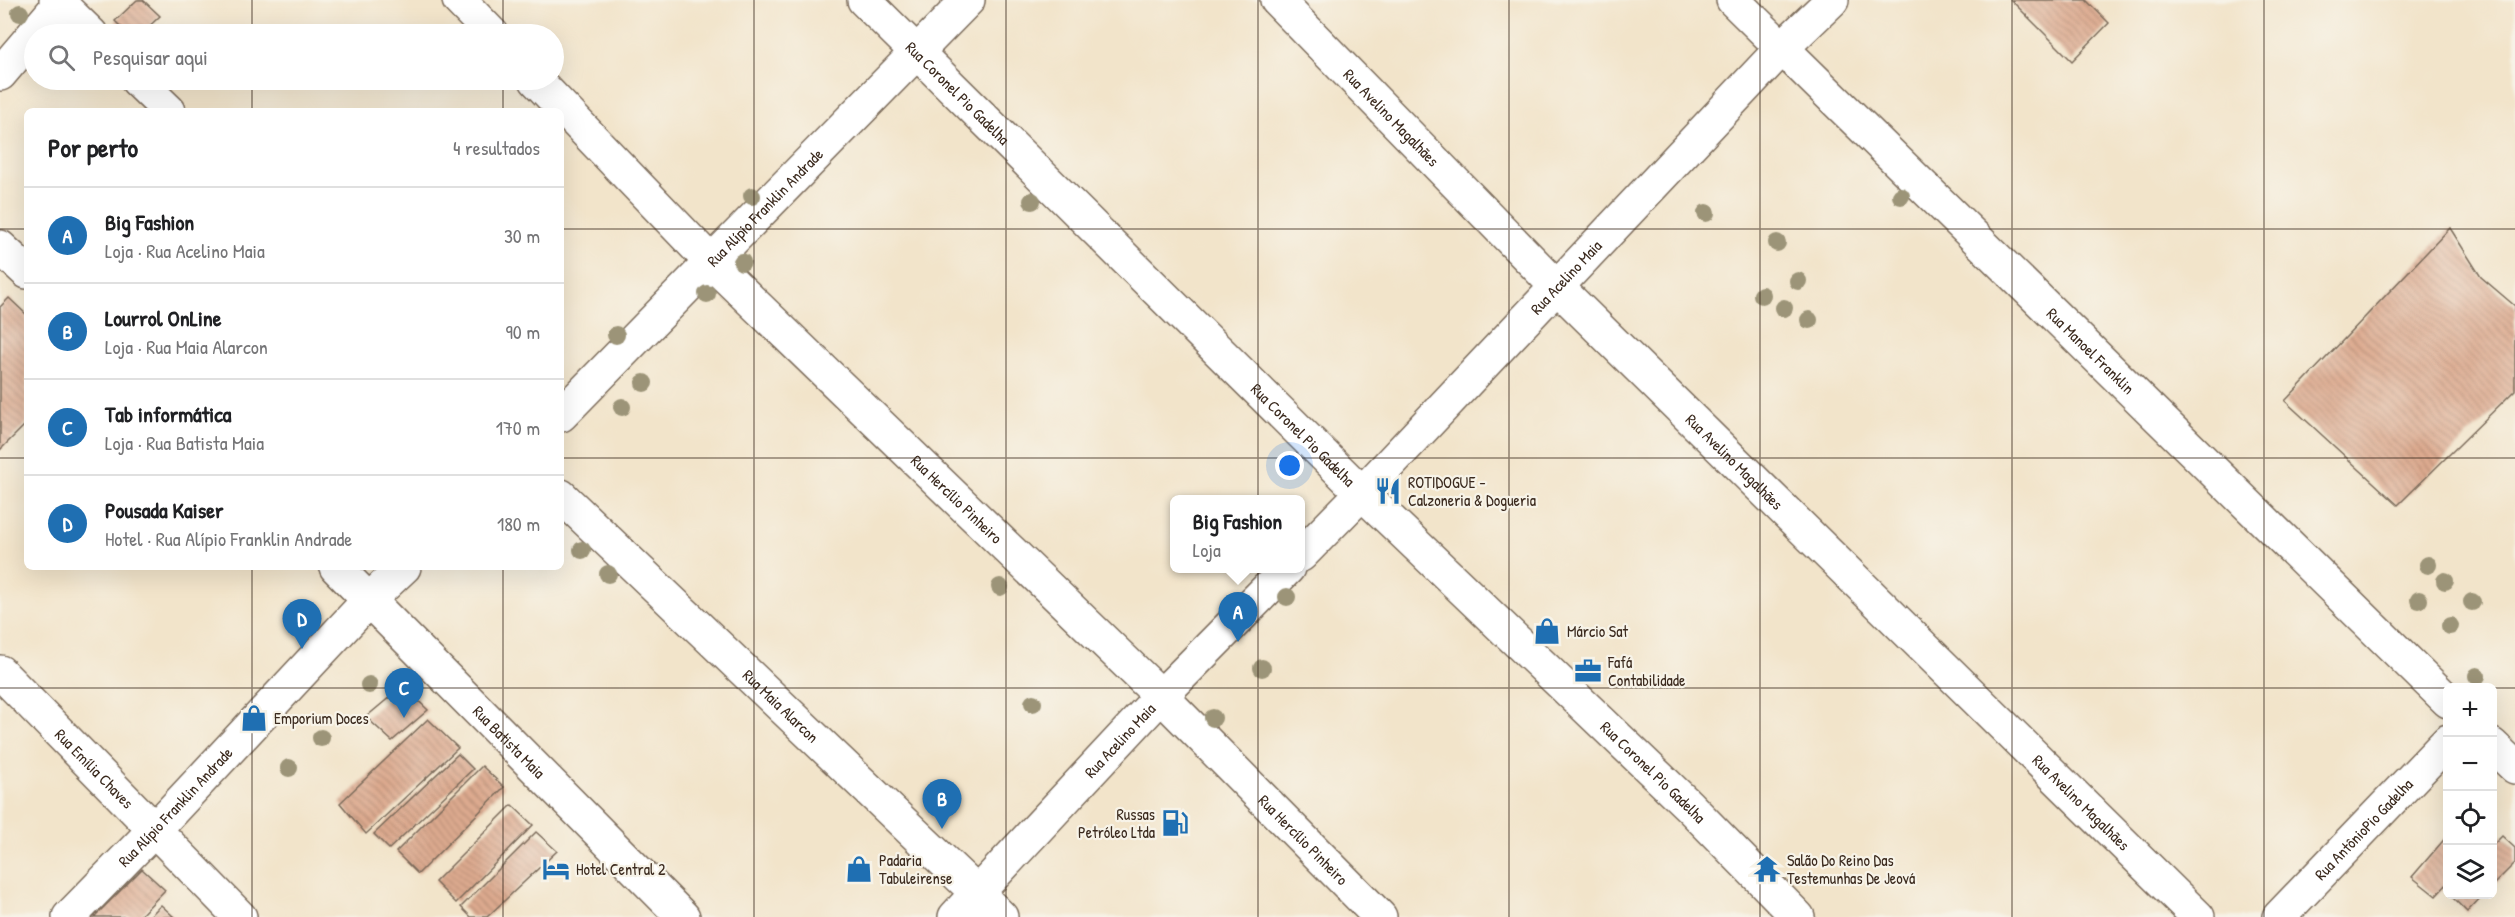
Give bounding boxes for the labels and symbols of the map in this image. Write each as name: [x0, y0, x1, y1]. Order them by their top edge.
street label: Rua Coronel Pio Gadelha: [901, 36, 1015, 149]
street label: Rua Avelino Magalhães: [1339, 64, 1444, 171]
street label: Rua Alípio Franklin Andrade: [702, 143, 828, 271]
street label: Rua Acelino Maia: [1525, 235, 1606, 319]
street label: Rua Manoel Franklin: [2042, 303, 2139, 399]
street label: Rua Coronel Pio Gadelha: [1246, 378, 1360, 491]
street label: Rua Avelino Magalhães: [1681, 409, 1788, 514]
street label: Rua Hercílio Pinheiro: [906, 450, 1008, 549]
your location: [1275, 451, 1304, 480]
place label: ROTIDOGUE - Calzoneria & Dogueria: [1408, 471, 1536, 511]
restaurant icon: ROTIDOGUE - Calzoneria & Dogueria: [1373, 476, 1403, 506]
pin: A: [1218, 592, 1258, 642]
pin: D: [282, 600, 322, 649]
shop icon: Márcio Sat: [1532, 616, 1562, 646]
place label: Márcio Sat: [1567, 620, 1628, 642]
place label: Fafá Contabilidade: [1607, 651, 1686, 691]
office icon: Fafá Contabilidade: [1573, 656, 1603, 686]
street label: Rua Maia Alarcon: [738, 664, 824, 747]
pin: C: [384, 668, 424, 718]
street label: Rua Acelino Maia: [1079, 698, 1160, 782]
street label: Rua Batista Maia: [468, 700, 550, 783]
shop icon: Emporium Doces: [239, 703, 269, 733]
place label: Emporium Doces: [274, 707, 369, 729]
street label: Rua Coronel Pio Gadelha: [1596, 716, 1711, 828]
street label: Rua Emília Chaves: [50, 724, 139, 813]
street label: Rua Alípio Franklin Andrade: [113, 742, 238, 872]
street label: Rua Avelino Magalhães: [2028, 749, 2135, 855]
street label: Rua AntônioPio Gadelha: [2309, 773, 2418, 885]
pin: B: [922, 780, 962, 829]
street label: Rua Hercílio Pinheiro: [1254, 790, 1354, 890]
place label: Russas Petróleo Ltda: [1078, 803, 1155, 843]
fuel station icon: Russas Petróleo Ltda: [1160, 808, 1190, 838]
place label: Padaria Tabuleirense: [879, 849, 953, 889]
place label: Salão Do Reino Das Testemunhas De Jeová: [1787, 849, 1915, 889]
hotel icon: Hotel Central 2: [541, 854, 571, 884]
shop icon: Padaria Tabuleirense: [844, 854, 874, 884]
temple icon: Salão Do Reino Das Testemunhas De Jeová: [1752, 854, 1782, 884]
place label: Hotel Central 2: [576, 858, 666, 880]

